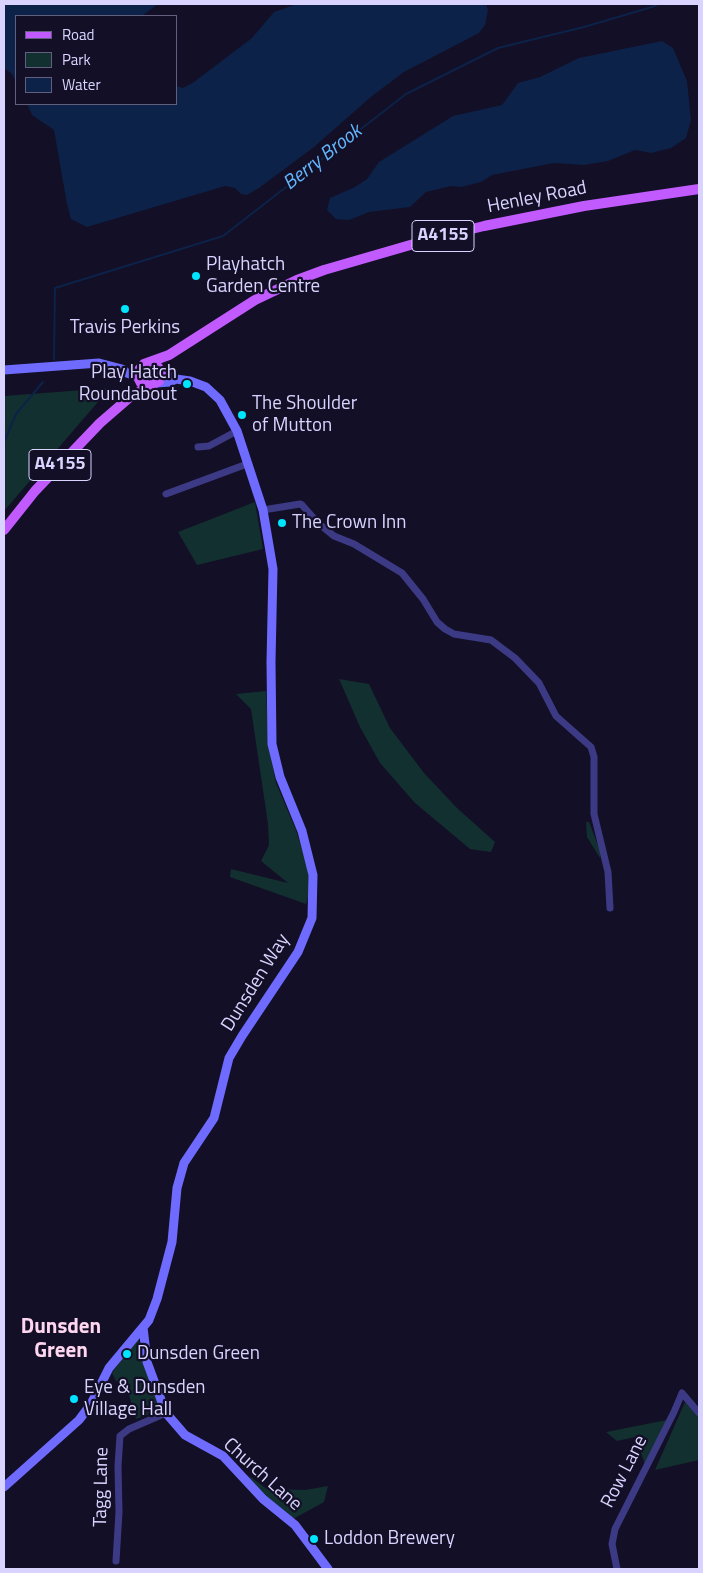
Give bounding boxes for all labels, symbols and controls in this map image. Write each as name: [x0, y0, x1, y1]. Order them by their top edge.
legend: [15, 15, 178, 105]
text: Road: [62, 23, 94, 46]
text: Park: [62, 48, 91, 71]
text: Water: [62, 73, 101, 96]
water label: Berry Brook: [279, 120, 367, 196]
street label: Henley Road: [485, 177, 589, 219]
road number: A4155: [412, 220, 474, 252]
place label: Playhatch Garden Centre: [206, 254, 320, 298]
marker: Playhatch Garden Centre: [190, 270, 202, 282]
marker: Travis Perkins: [119, 303, 131, 315]
place label: Travis Perkins: [70, 317, 180, 339]
place label: Play Hatch Roundabout: [79, 362, 177, 406]
marker: Play Hatch Roundabout: [181, 378, 193, 390]
place label: The Shoulder of Mutton: [252, 393, 357, 437]
marker: The Shoulder of Mutton: [236, 409, 248, 421]
road number: A4155: [29, 450, 91, 480]
place label: The Crown Inn: [292, 512, 406, 534]
marker: The Crown Inn: [276, 517, 288, 529]
street label: Dunsden Way: [217, 930, 295, 1036]
district label: Dunsden Green: [21, 1315, 101, 1365]
place label: Dunsden Green: [137, 1343, 260, 1365]
marker: Dunsden Green: [121, 1348, 133, 1360]
place label: Eye & Dunsden Village Hall: [84, 1377, 206, 1421]
marker: Eye & Dunsden Village Hall: [68, 1393, 80, 1405]
street label: Row Lane: [597, 1432, 653, 1512]
street label: Church Lane: [218, 1434, 306, 1516]
street label: Tagg Lane: [90, 1447, 114, 1527]
place label: Loddon Brewery: [324, 1528, 455, 1550]
marker: Loddon Brewery: [308, 1533, 320, 1545]

